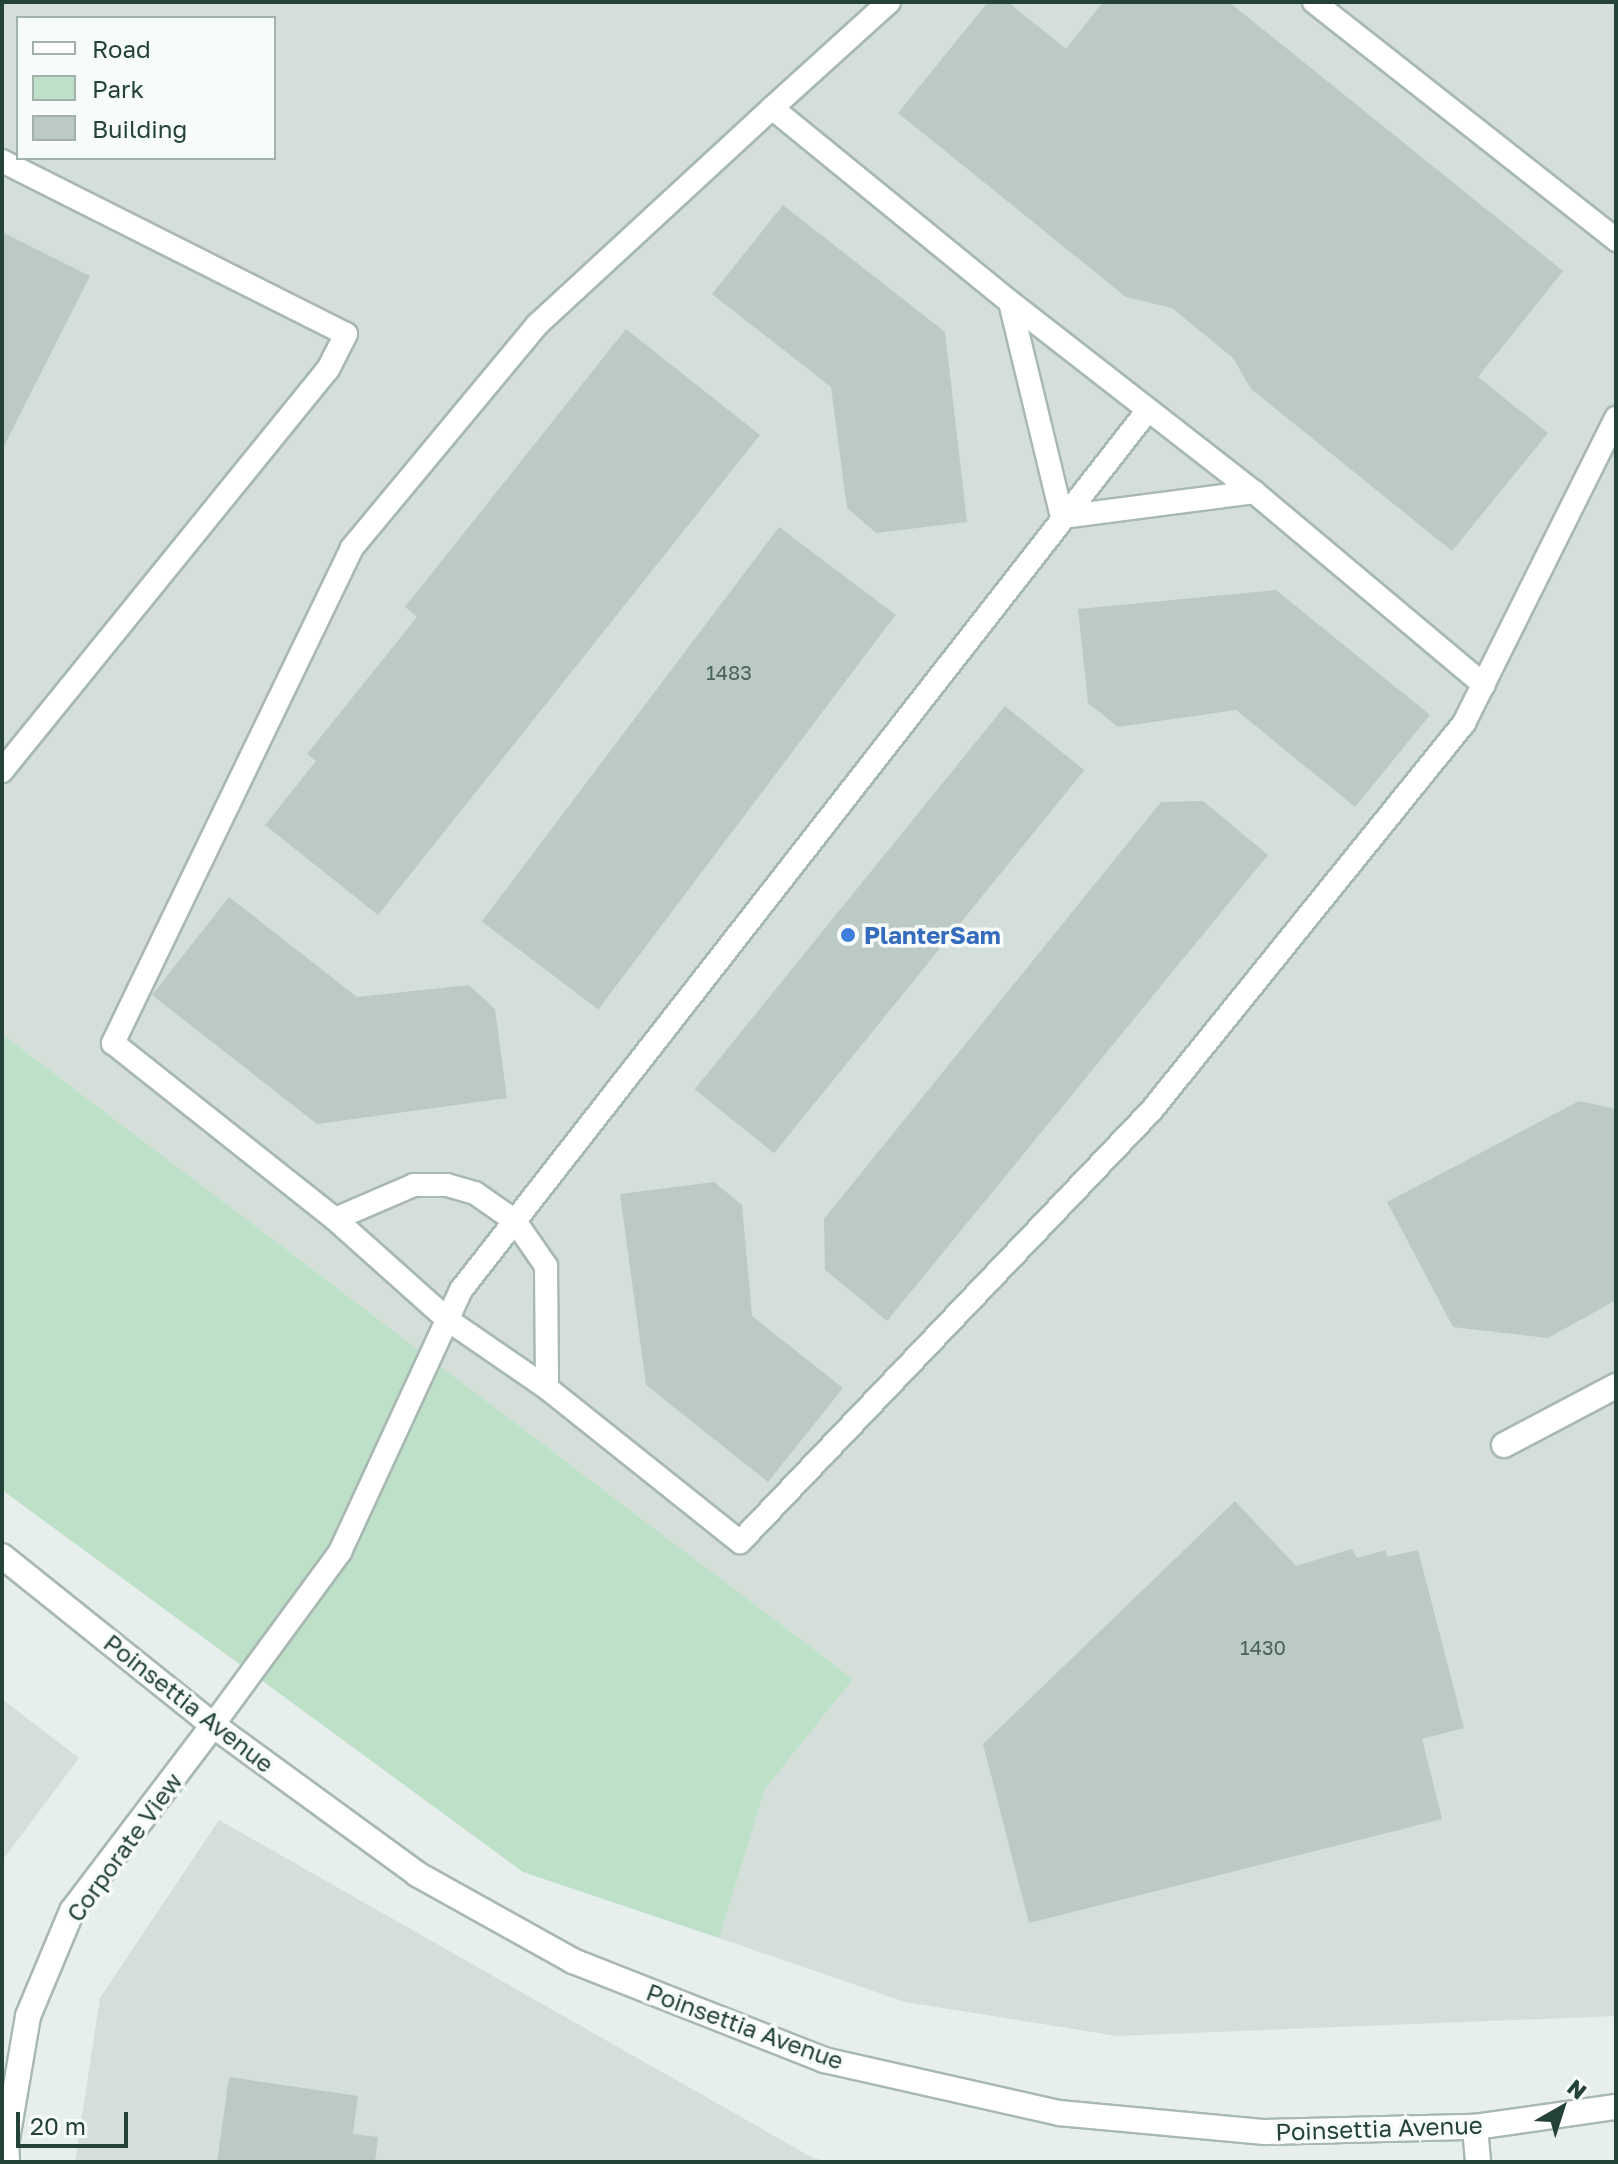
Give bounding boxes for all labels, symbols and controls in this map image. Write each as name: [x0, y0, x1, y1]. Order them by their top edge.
legend: [16, 16, 276, 160]
text: Road: [92, 34, 151, 63]
text: Park: [92, 74, 144, 103]
text: Building: [92, 114, 187, 143]
house number: 1483: [706, 660, 752, 684]
place label: PlanterSam: [864, 921, 1001, 949]
marker: PlanterSam: [839, 926, 857, 944]
street label: Poinsettia Avenue: [98, 1628, 280, 1778]
house number: 1430: [1240, 1635, 1286, 1659]
street label: Corporate View: [60, 1767, 188, 1927]
street label: Poinsettia Avenue: [643, 1977, 847, 2075]
north arrow: [1522, 2068, 1602, 2148]
text: N: [1562, 2073, 1592, 2105]
scale bar: [20, 2096, 132, 2146]
street label: Poinsettia Avenue: [1275, 2110, 1483, 2146]
text: 20 m: [30, 2111, 86, 2140]

